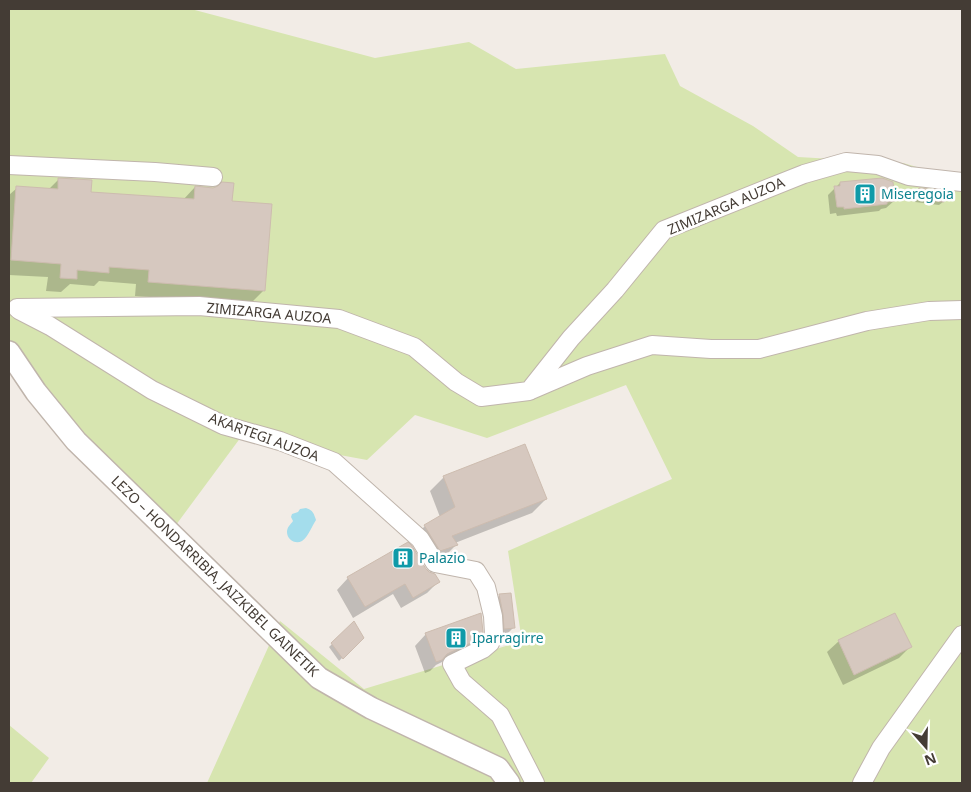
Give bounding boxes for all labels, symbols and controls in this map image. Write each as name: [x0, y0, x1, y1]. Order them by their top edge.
street label: ZIMIZARGA AUZOA: [664, 172, 787, 239]
building icon: Miseregoia: [853, 182, 877, 206]
place label: Miseregoia: [881, 184, 954, 203]
street label: ZIMIZARGA AUZOA: [206, 298, 332, 327]
street label: AKARTEGI AUZOA: [206, 408, 322, 465]
street label: LEZO – HONDARRIBIA, JAIZKIBEL GAINETIK: [107, 471, 323, 681]
building icon: Palazio: [391, 546, 415, 570]
place label: Palazio: [419, 548, 465, 567]
building icon: Iparragirre: [444, 626, 468, 650]
place label: Iparragirre: [472, 628, 544, 647]
north arrow: [901, 722, 951, 772]
text: N: [922, 749, 939, 771]

